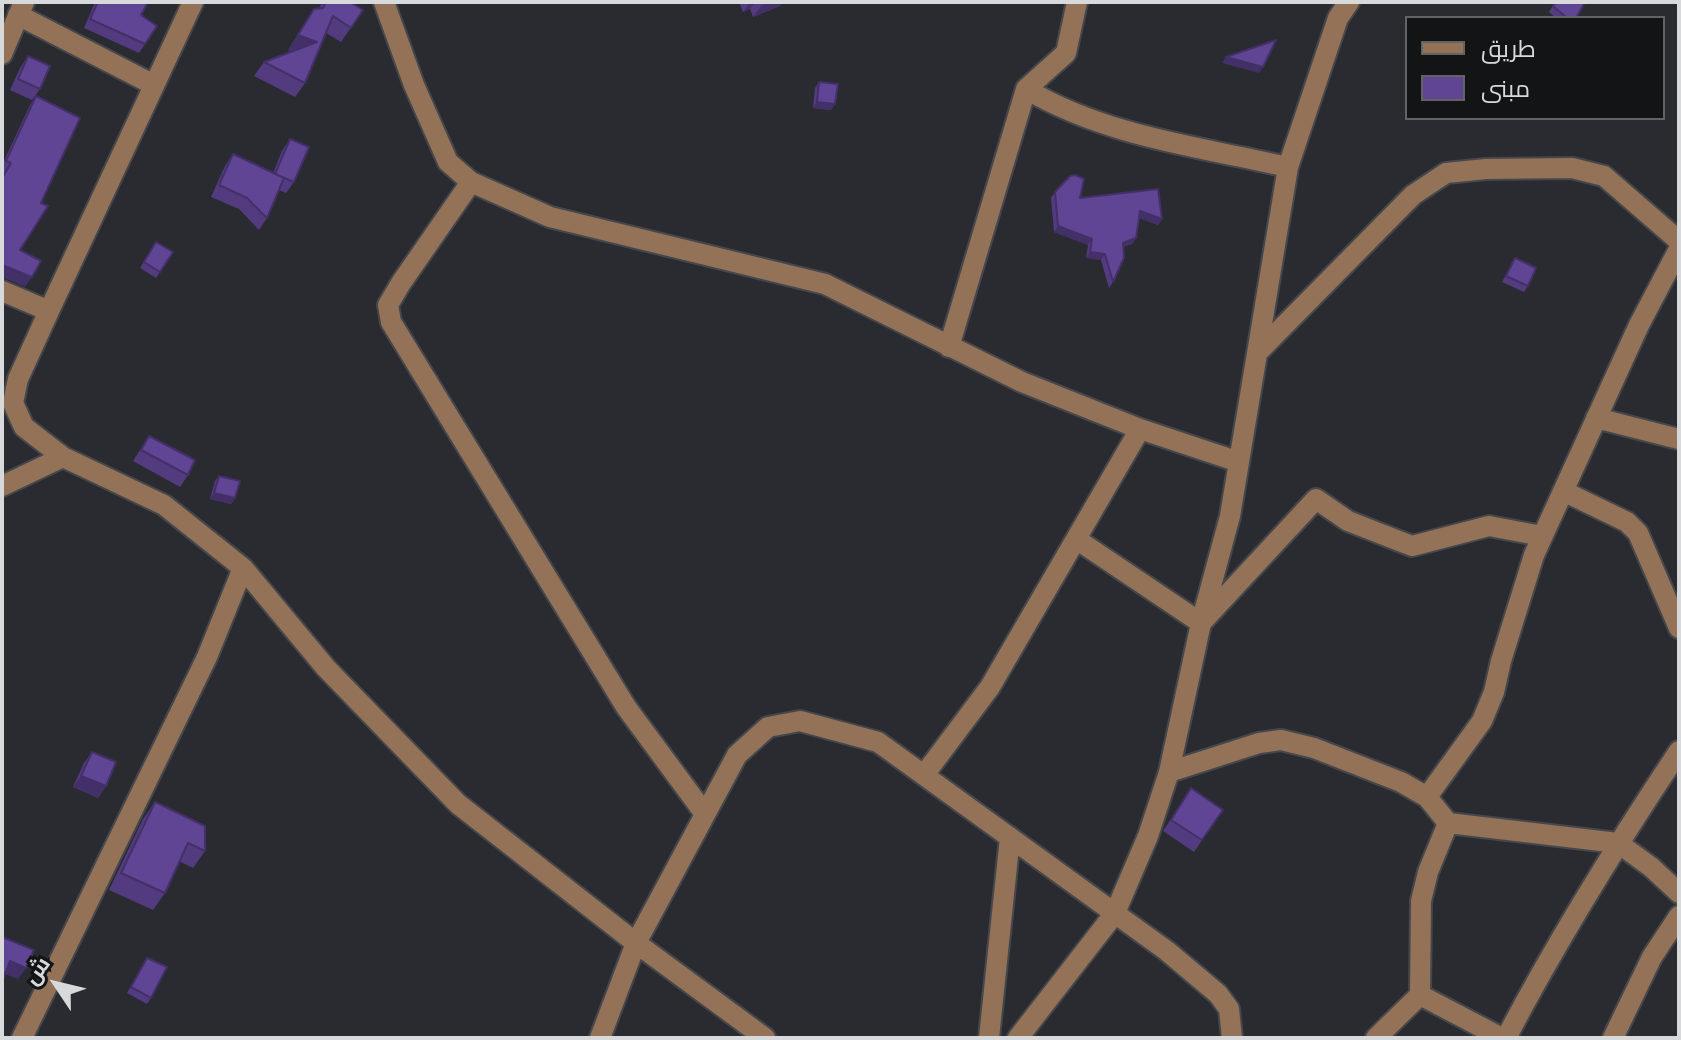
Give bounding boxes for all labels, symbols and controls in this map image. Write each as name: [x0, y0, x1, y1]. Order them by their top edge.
legend: [1405, 16, 1665, 120]
text: طريق: [1481, 35, 1536, 62]
text: مبنى: [1481, 75, 1530, 102]
north arrow: [16, 944, 96, 1024]
text: ش: [18, 951, 55, 989]

